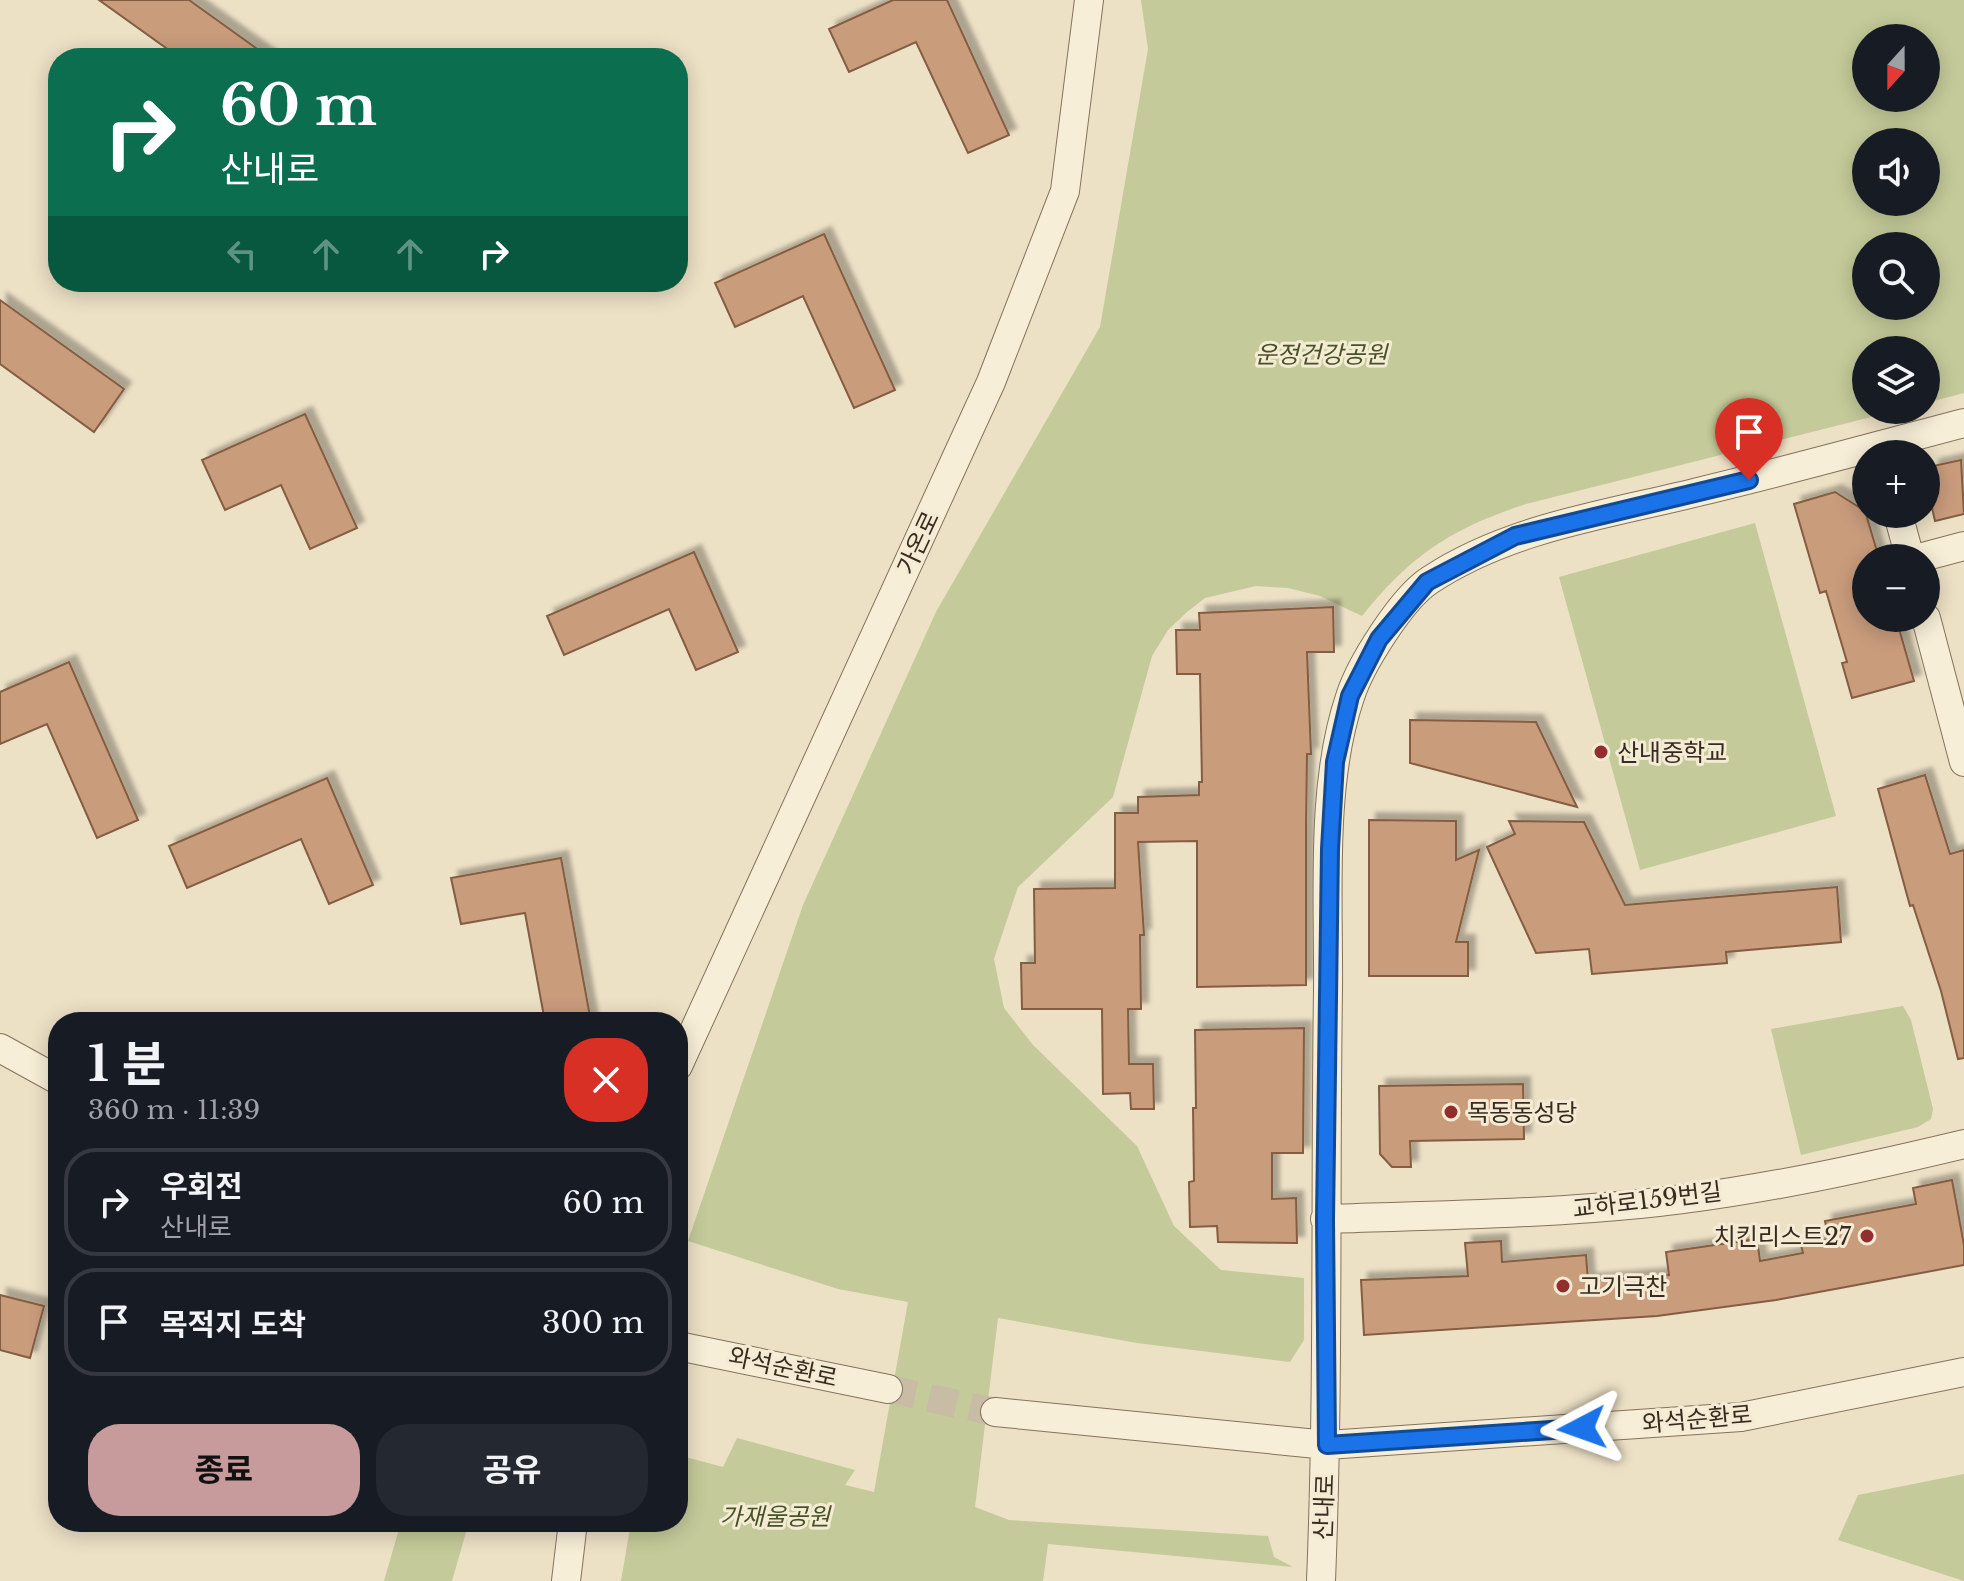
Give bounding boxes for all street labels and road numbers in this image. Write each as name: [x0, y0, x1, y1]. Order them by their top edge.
street label: 가온로: [891, 507, 945, 579]
street label: 교하로159번길: [1571, 1176, 1723, 1224]
street label: 와석순환로: [726, 1341, 840, 1393]
street label: 와석순환로: [1641, 1400, 1753, 1438]
street label: 산내로: [1308, 1473, 1340, 1541]

